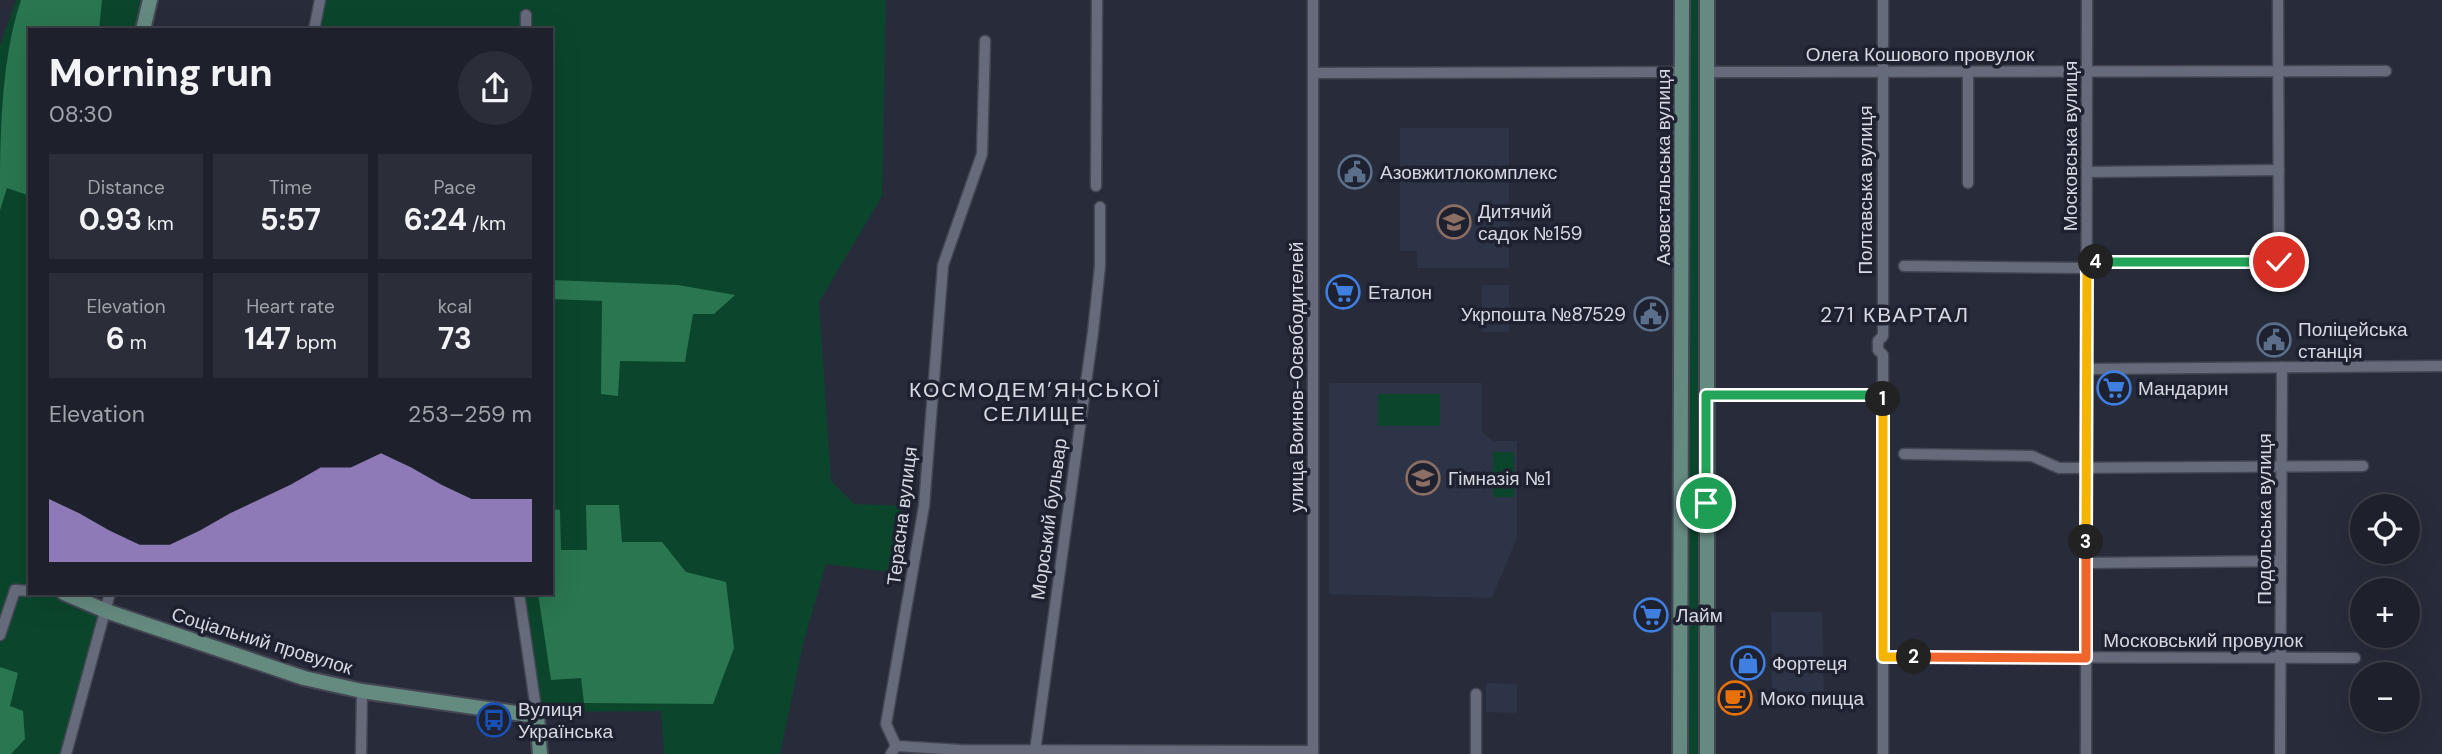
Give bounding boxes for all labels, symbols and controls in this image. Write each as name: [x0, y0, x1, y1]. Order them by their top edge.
street label: Олега Кошового провулок: [1806, 42, 2035, 67]
text: Morning run: [49, 48, 273, 98]
button: share: [458, 51, 532, 125]
street label: Московська вулиця: [2058, 61, 2083, 231]
street label: Азовстальська вулиця: [1651, 69, 1676, 265]
text: 08:30: [49, 99, 113, 129]
street label: Полтавська вулиця: [1853, 105, 1878, 275]
public building icon: Азовжитлокомплекс: [1336, 153, 1374, 191]
place label: Азовжитлокомплекс: [1380, 160, 1557, 185]
text: Distance: [88, 175, 165, 200]
text: Time: [269, 175, 312, 200]
text: Pace: [434, 175, 476, 200]
place label: Дитячий садок №159: [1478, 199, 1582, 246]
text: 0.93: [79, 200, 142, 239]
text: 5:57: [260, 200, 321, 239]
text: 6:24: [404, 200, 467, 239]
school or university icon: Дитячий садок №159: [1435, 203, 1473, 241]
text: km: [142, 211, 174, 236]
text: /km: [467, 211, 506, 236]
pin: [2249, 232, 2309, 292]
street label: улица Воинов-Освободителей: [1284, 242, 1309, 512]
icon: check: [2260, 243, 2298, 281]
pin: 4: [2078, 244, 2114, 280]
text: 4: [2089, 249, 2102, 274]
supermarket icon: Еталон: [1324, 273, 1362, 311]
place label: Еталон: [1368, 280, 1432, 305]
text: Elevation: [87, 294, 166, 319]
text: Heart rate: [246, 294, 335, 319]
text: kcal: [438, 294, 472, 319]
public building icon: Укрпошта №87529: [1632, 295, 1670, 333]
district label: 271 КВАРТАЛ: [1820, 301, 1970, 329]
place label: Укрпошта №87529: [1461, 302, 1626, 327]
place label: Поліцейська станція: [2298, 317, 2408, 364]
text: 6: [106, 319, 125, 358]
text: 147: [244, 319, 291, 358]
text: 73: [438, 319, 472, 358]
public building icon: Поліцейська станція: [2255, 321, 2293, 359]
text: m: [125, 330, 147, 355]
text: bpm: [291, 330, 337, 355]
supermarket icon: Мандарин: [2095, 369, 2133, 407]
district label: КОСМОДЕМ’ЯНСЬКОЇ СЕЛИЩЕ: [909, 376, 1161, 428]
place label: Мандарин: [2138, 376, 2228, 401]
pin: 1: [1866, 382, 1900, 416]
text: 1: [1879, 386, 1886, 411]
text: Elevation: [49, 399, 145, 429]
text: 253–259 m: [408, 399, 532, 429]
street label: Подольська вулиця: [2252, 433, 2277, 605]
street label: Морський бульвар: [1025, 437, 1073, 601]
street label: Терасна вулиця: [881, 445, 923, 587]
school or university icon: Гімназія №1: [1404, 459, 1442, 497]
place label: Гімназія №1: [1448, 466, 1551, 491]
pin: [1676, 473, 1736, 533]
icon: arrive: [1687, 484, 1725, 522]
map controls: [2350, 494, 2420, 732]
button: locate: [2350, 494, 2420, 564]
pin: 3: [2068, 524, 2104, 560]
text: 3: [2080, 529, 2091, 554]
button: +: [2350, 578, 2420, 648]
supermarket icon: Лайм: [1632, 596, 1670, 634]
street label: Соціальний провулок: [168, 602, 356, 681]
place label: Лайм: [1676, 603, 1723, 628]
street label: Московський провулок: [2103, 628, 2303, 653]
pin: 2: [1896, 640, 1932, 674]
shop icon: Фортеця: [1729, 644, 1767, 682]
text: 2: [1908, 644, 1919, 669]
place label: Фортеця: [1772, 651, 1847, 676]
button: −: [2350, 662, 2420, 732]
cafe icon: Моко пицца: [1716, 679, 1754, 717]
place label: Моко пицца: [1760, 686, 1864, 711]
place label: Вулиця Українська: [518, 697, 614, 744]
bus stop icon: Вулиця Українська: [475, 701, 513, 739]

